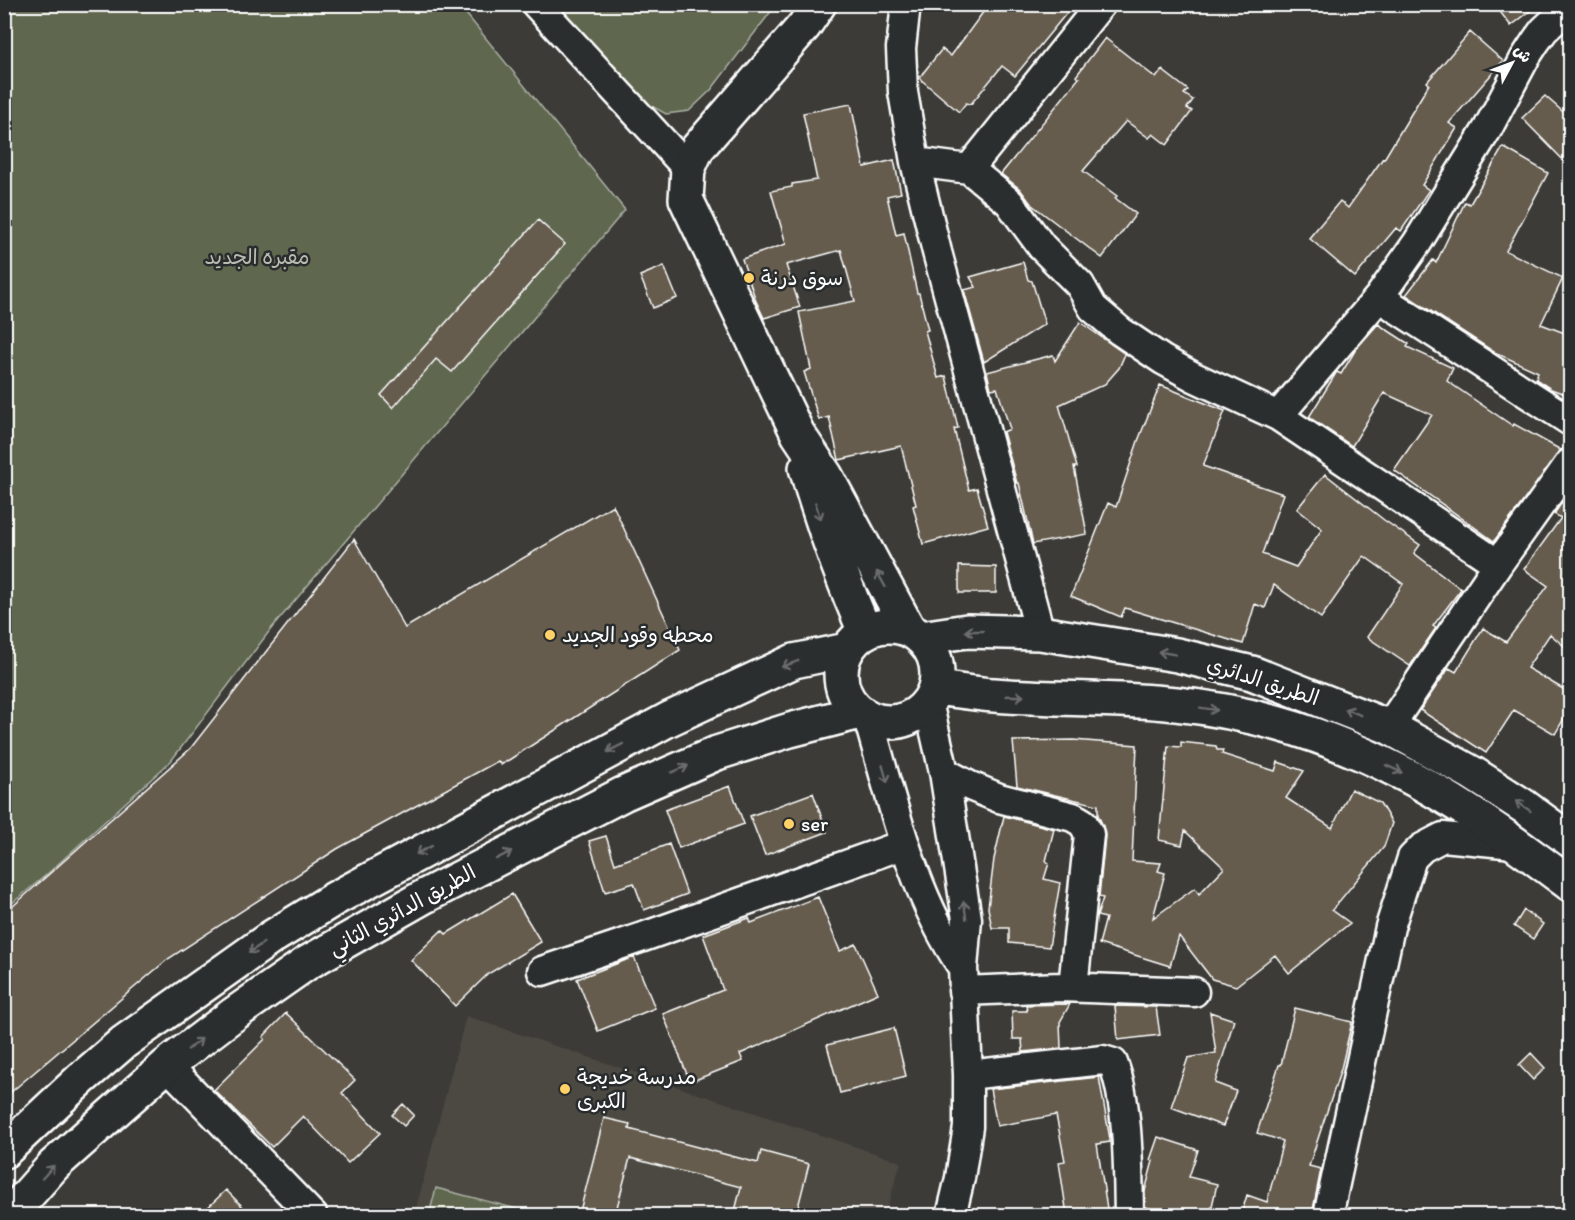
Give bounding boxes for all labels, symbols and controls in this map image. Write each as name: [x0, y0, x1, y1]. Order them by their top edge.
north arrow: [1482, 33, 1542, 93]
text: ش: [1510, 41, 1536, 66]
park label: مقبره الجديد: [205, 244, 309, 270]
place label: سوق درنة: [761, 265, 843, 291]
marker: سوق درنة: [742, 271, 756, 285]
one-way arrow: [813, 501, 824, 520]
one-way arrow: [875, 571, 887, 588]
place label: محطه وقود الجديد: [562, 622, 714, 648]
one-way arrow: [965, 625, 985, 637]
marker: محطه وقود الجديد: [543, 628, 557, 642]
one-way arrow: [1158, 647, 1178, 658]
street label: الطريق الدائري: [1203, 651, 1322, 713]
one-way arrow: [781, 659, 800, 670]
one-way arrow: [1004, 690, 1024, 702]
one-way arrow: [1199, 704, 1219, 715]
one-way arrow: [1344, 706, 1362, 717]
one-way arrow: [606, 743, 624, 755]
one-way arrow: [670, 763, 688, 775]
one-way arrow: [1384, 763, 1402, 775]
one-way arrow: [879, 764, 891, 783]
one-way arrow: [1515, 800, 1532, 812]
place label: ser: [801, 811, 828, 836]
marker: ser: [782, 817, 796, 831]
one-way arrow: [416, 845, 434, 856]
one-way arrow: [495, 849, 513, 860]
street label: الطريق الدائري الثاني: [324, 859, 483, 967]
one-way arrow: [960, 900, 971, 920]
one-way arrow: [248, 942, 265, 954]
one-way arrow: [187, 1037, 203, 1050]
place label: مدرسة خديجة الكبرى: [577, 1064, 696, 1114]
marker: مدرسة خديجة الكبرى: [558, 1082, 572, 1096]
one-way arrow: [41, 1165, 55, 1180]

